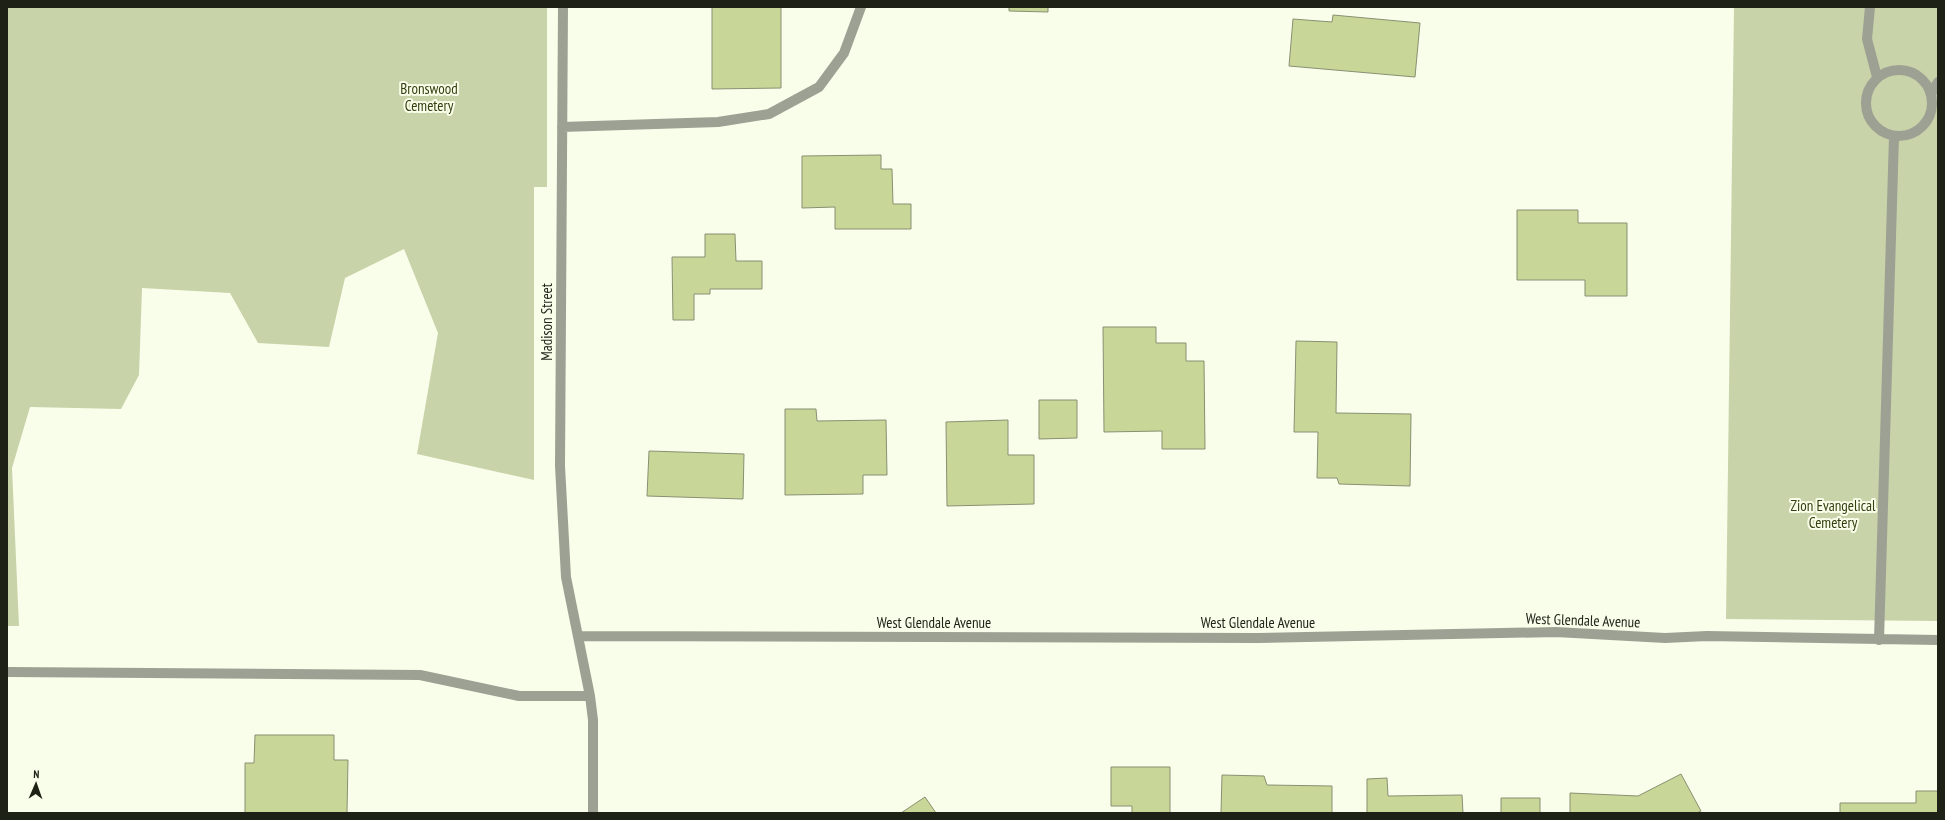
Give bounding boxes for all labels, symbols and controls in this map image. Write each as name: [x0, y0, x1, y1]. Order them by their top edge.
park label: Bronswood Cemetery: [400, 79, 458, 115]
street label: Madison Street: [537, 283, 556, 361]
park label: Zion Evangelical Cemetery: [1790, 496, 1876, 532]
street label: West Glendale Avenue: [1525, 609, 1641, 631]
street label: West Glendale Avenue: [877, 613, 991, 632]
street label: West Glendale Avenue: [1201, 613, 1315, 632]
north arrow: [16, 764, 56, 804]
text: N: [33, 767, 40, 781]

